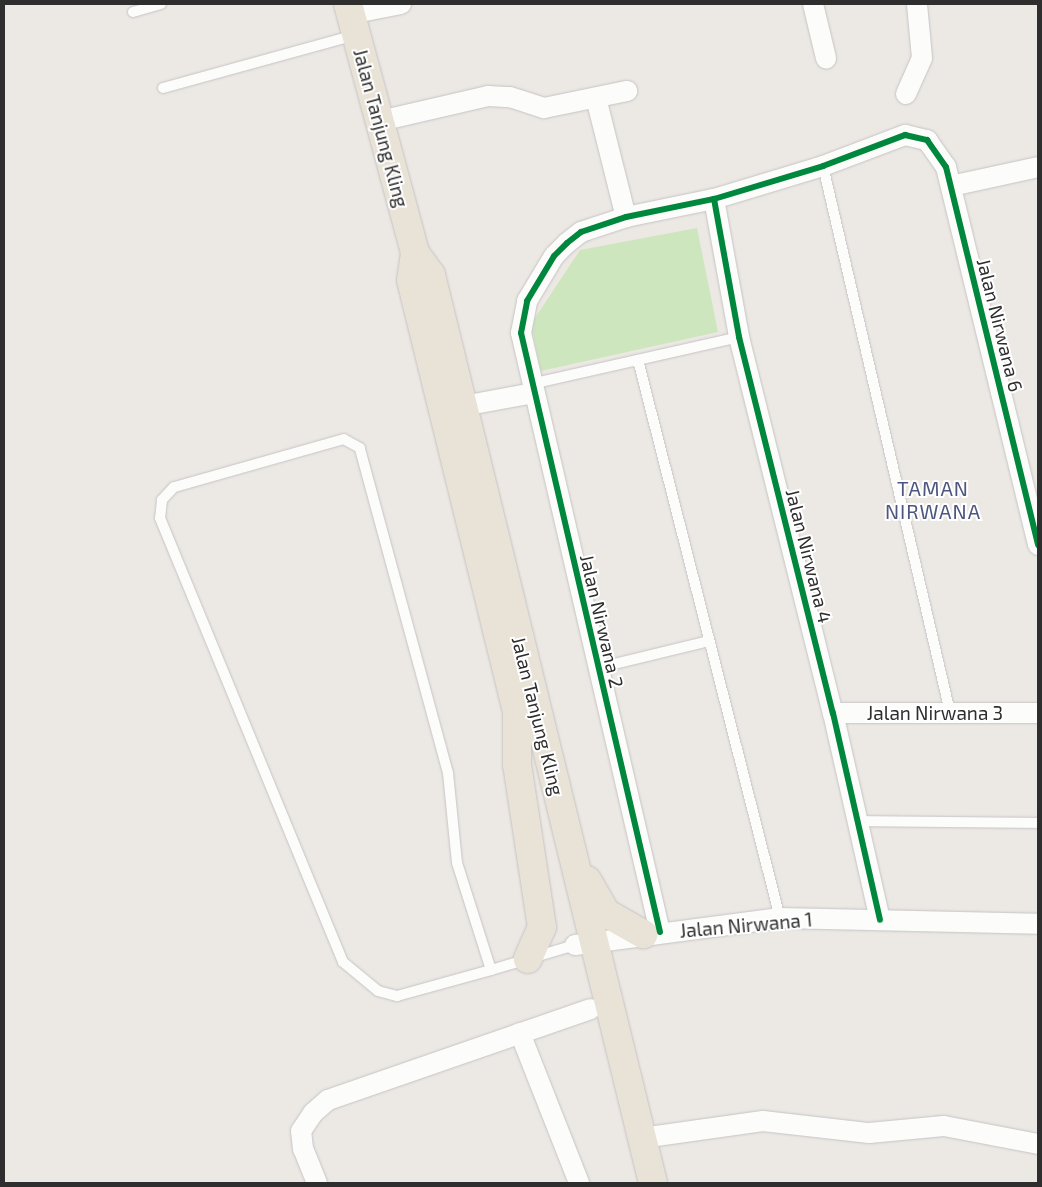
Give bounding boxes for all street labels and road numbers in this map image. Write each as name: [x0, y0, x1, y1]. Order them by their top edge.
street label: Jalan Tanjung Kling: [349, 46, 413, 210]
street label: Jalan Nirwana 6: [972, 256, 1028, 394]
street label: Jalan Nirwana 4: [781, 487, 837, 625]
street label: Jalan Nirwana 2: [576, 552, 628, 690]
street label: Jalan Tanjung Kling: [507, 634, 569, 798]
street label: Jalan Nirwana 3: [867, 702, 1003, 724]
street label: Jalan Nirwana 1: [679, 908, 813, 942]

